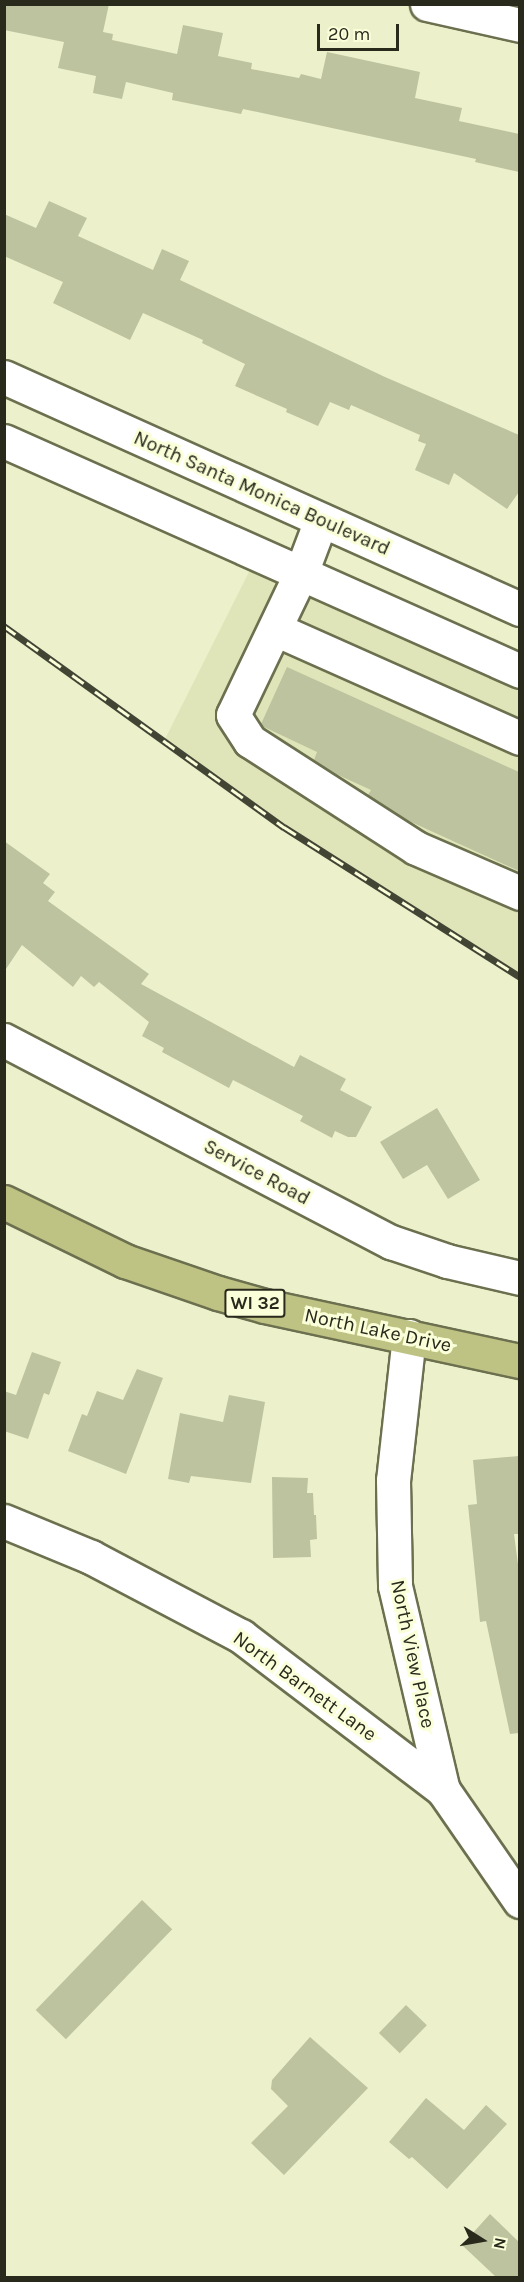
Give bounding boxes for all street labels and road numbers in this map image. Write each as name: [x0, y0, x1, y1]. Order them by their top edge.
street label: North Santa Monica Boulevard: [130, 425, 394, 561]
street label: Service Road: [200, 1134, 314, 1210]
road number: WI 32: [224, 1288, 286, 1318]
street label: North Lake Drive: [302, 1303, 454, 1357]
street label: North View Place: [386, 1578, 440, 1730]
street label: North Barnett Lane: [229, 1626, 381, 1746]

